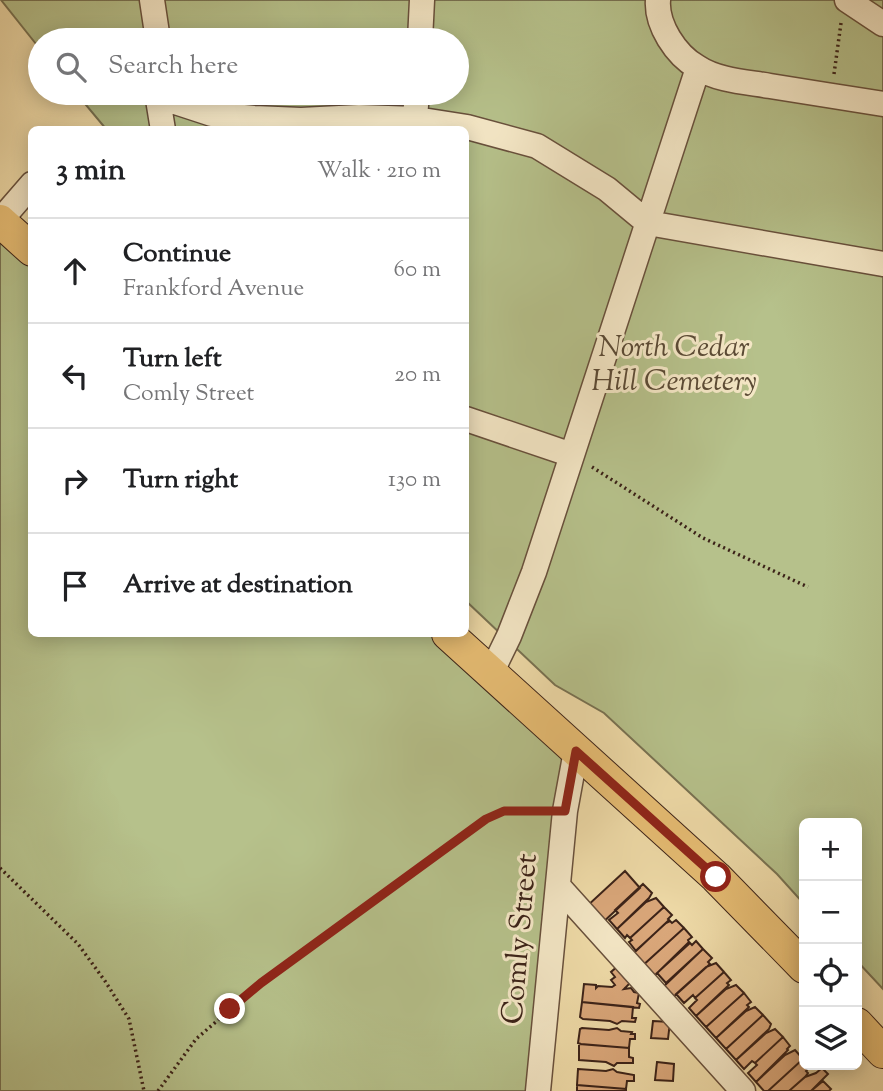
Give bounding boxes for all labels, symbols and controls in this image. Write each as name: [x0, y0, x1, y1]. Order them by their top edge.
search box: [28, 28, 469, 105]
icon: search: [52, 48, 90, 86]
text: Search here: [108, 48, 238, 85]
text: 3 min: [56, 150, 126, 193]
text: Walk · 210 m: [317, 155, 441, 188]
text: Continue: [123, 236, 231, 273]
icon: ahead: [56, 252, 94, 290]
text: 60 m: [393, 254, 441, 287]
text: Frankford Avenue: [123, 273, 304, 306]
park label: North Cedar Hill Cemetery: [591, 327, 757, 404]
text: Turn left: [123, 341, 222, 378]
icon: left: [56, 357, 94, 395]
text: 20 m: [394, 359, 441, 392]
text: Comly Street: [123, 378, 254, 411]
icon: right: [56, 462, 94, 500]
text: Turn right: [123, 462, 238, 499]
text: 130 m: [388, 464, 441, 497]
icon: arrive: [56, 567, 94, 605]
text: Arrive at destination: [123, 567, 353, 604]
map controls: [799, 818, 862, 1070]
button: +: [799, 818, 862, 881]
street label: Comly Street: [492, 852, 550, 1026]
route start: [700, 861, 731, 892]
button: −: [799, 881, 862, 944]
button: locate: [799, 944, 862, 1007]
route end: [214, 993, 245, 1024]
button: layers: [799, 1007, 862, 1070]

